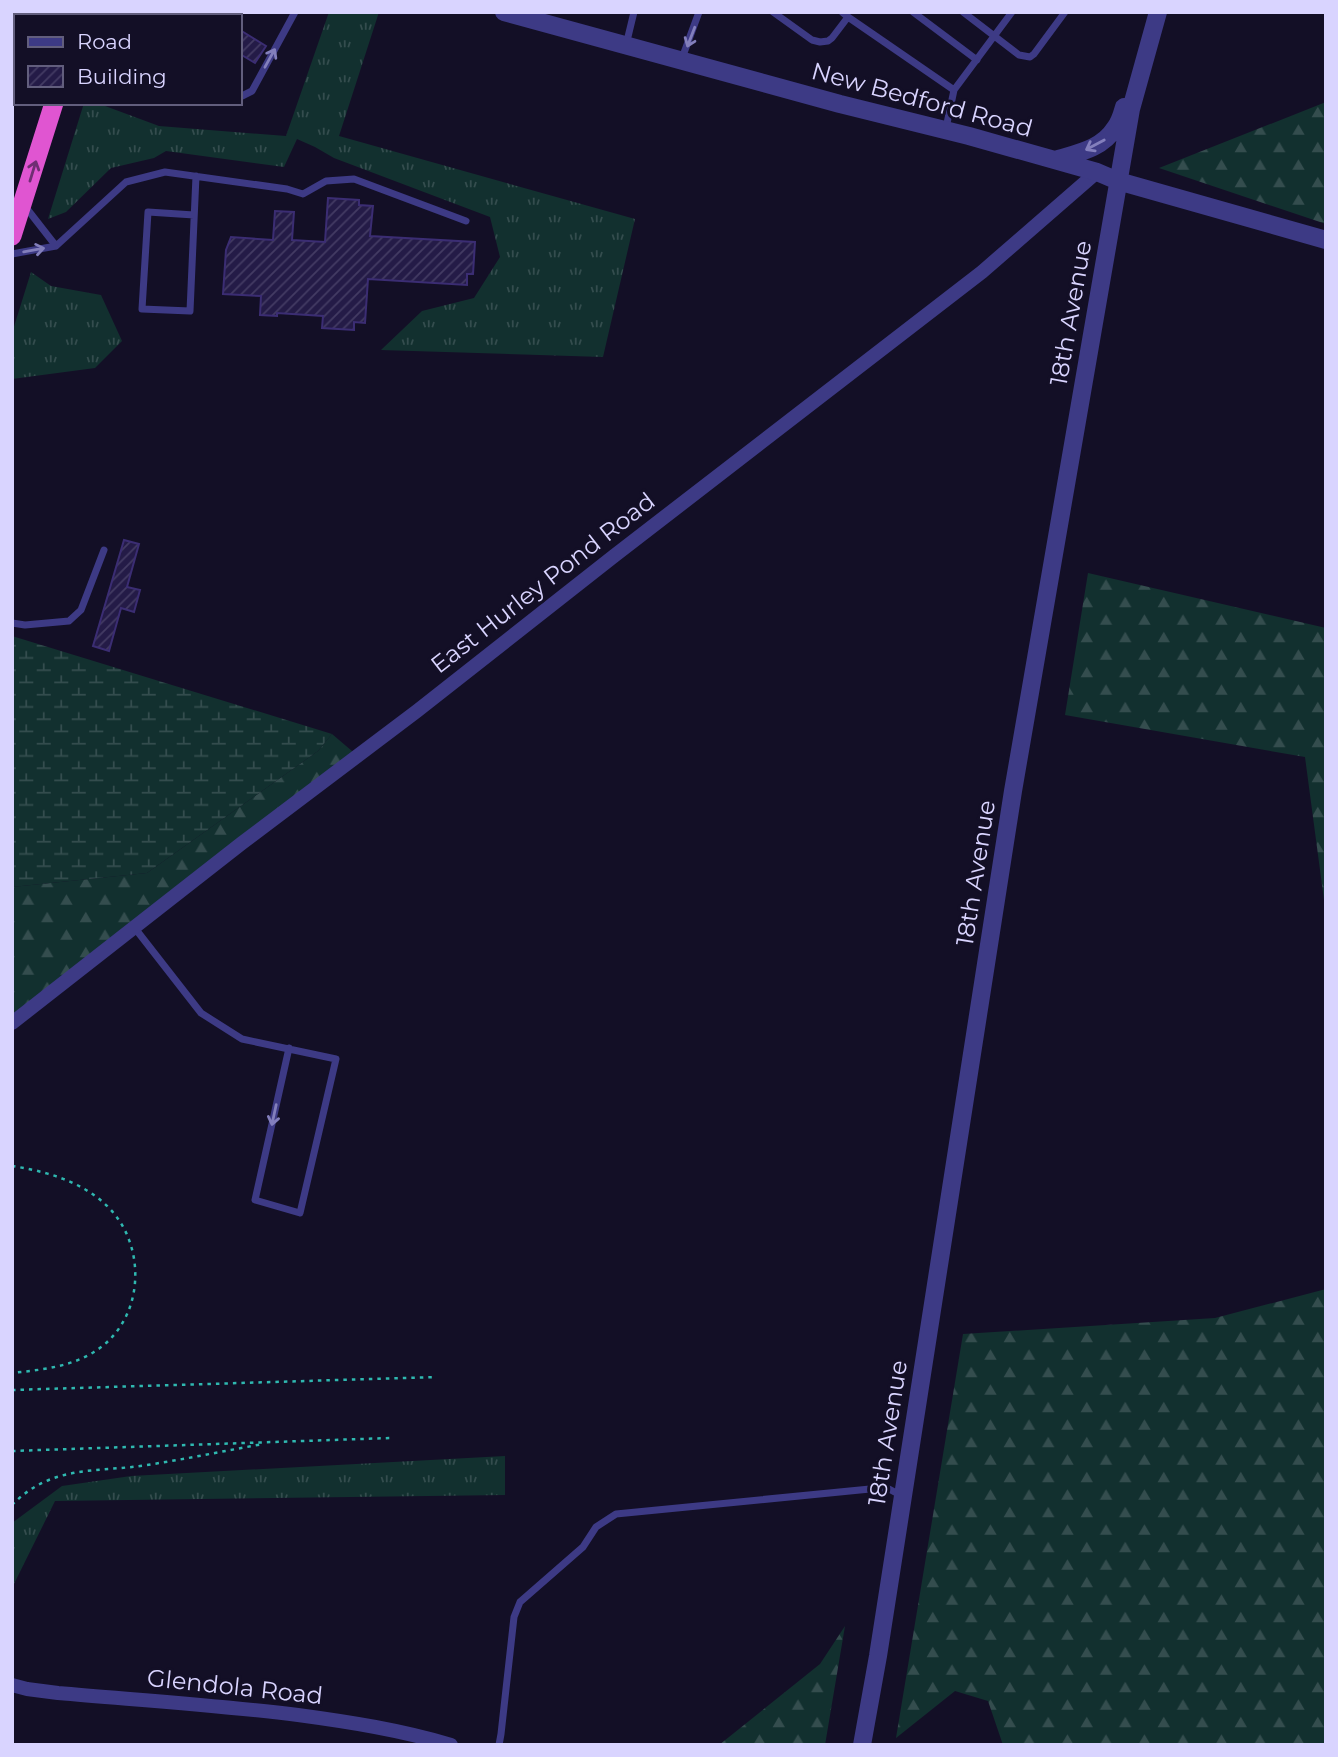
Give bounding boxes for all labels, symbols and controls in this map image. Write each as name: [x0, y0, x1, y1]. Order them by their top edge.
legend: [14, 14, 242, 105]
one-way arrow: [683, 25, 696, 47]
text: Road: [77, 29, 132, 54]
one-way arrow: [263, 49, 277, 69]
street label: New Bedford Road: [808, 56, 1036, 143]
text: Building: [77, 64, 167, 89]
one-way arrow: [1085, 139, 1105, 153]
one-way arrow: [27, 160, 40, 182]
street label: 18th Avenue: [1043, 238, 1098, 388]
one-way arrow: [22, 243, 45, 256]
street label: East Hurley Pond Road: [425, 486, 661, 679]
street label: 18th Avenue: [950, 798, 1001, 948]
one-way arrow: [267, 1103, 280, 1126]
street label: 18th Avenue: [862, 1358, 913, 1508]
street label: Glendola Road: [146, 1663, 324, 1710]

